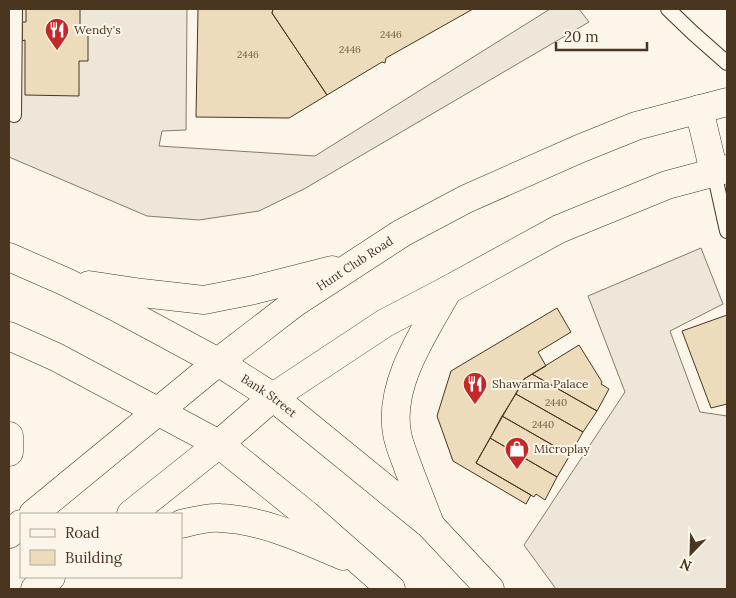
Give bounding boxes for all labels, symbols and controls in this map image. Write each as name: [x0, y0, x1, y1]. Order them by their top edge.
restaurant icon: Wendy's: [44, 17, 70, 51]
scale bar: [556, 20, 647, 52]
place label: Wendy's: [74, 22, 121, 37]
text: 20 m: [564, 27, 599, 46]
house number: 2446: [380, 28, 402, 41]
house number: 2446: [339, 43, 361, 56]
house number: 2446: [237, 48, 259, 61]
street label: Hunt Club Road: [313, 233, 396, 294]
street label: Bank Street: [238, 371, 300, 420]
restaurant icon: Shawarma Palace: [462, 371, 488, 405]
place label: Shawarma Palace: [492, 376, 589, 391]
house number: 2440: [545, 396, 567, 409]
house number: 2440: [532, 418, 554, 431]
shop icon: Microplay: [504, 436, 530, 470]
place label: Microplay: [534, 441, 590, 456]
legend: [20, 513, 182, 578]
text: Road: [65, 523, 100, 542]
north arrow: [666, 528, 716, 578]
text: Building: [65, 548, 123, 567]
text: N: [677, 554, 694, 575]

